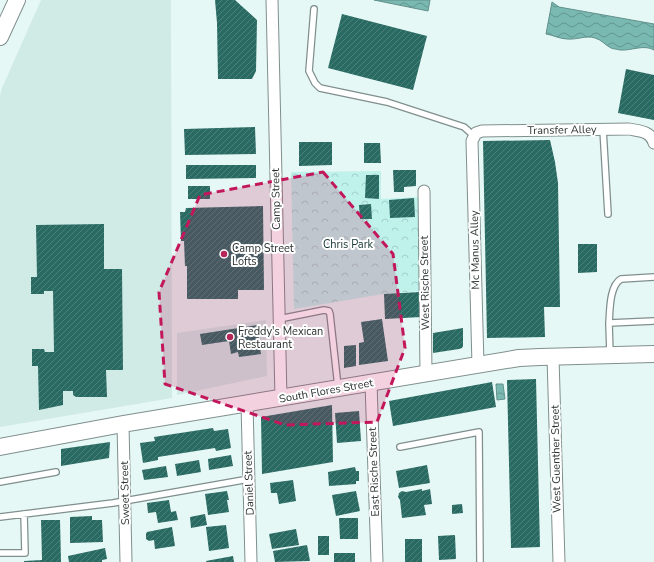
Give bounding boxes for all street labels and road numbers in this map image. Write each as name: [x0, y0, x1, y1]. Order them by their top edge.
street label: Transfer Alley: [527, 122, 597, 138]
street label: Camp Street: [268, 168, 284, 230]
street label: Mc Manus Alley: [467, 210, 483, 290]
street label: West Rische Street: [417, 235, 433, 330]
street label: South Flores Street: [278, 375, 374, 407]
street label: West Guenther Street: [548, 405, 564, 513]
street label: East Rische Street: [365, 427, 383, 517]
street label: Daniel Street: [240, 450, 258, 516]
street label: Sweet Street: [117, 461, 133, 525]

